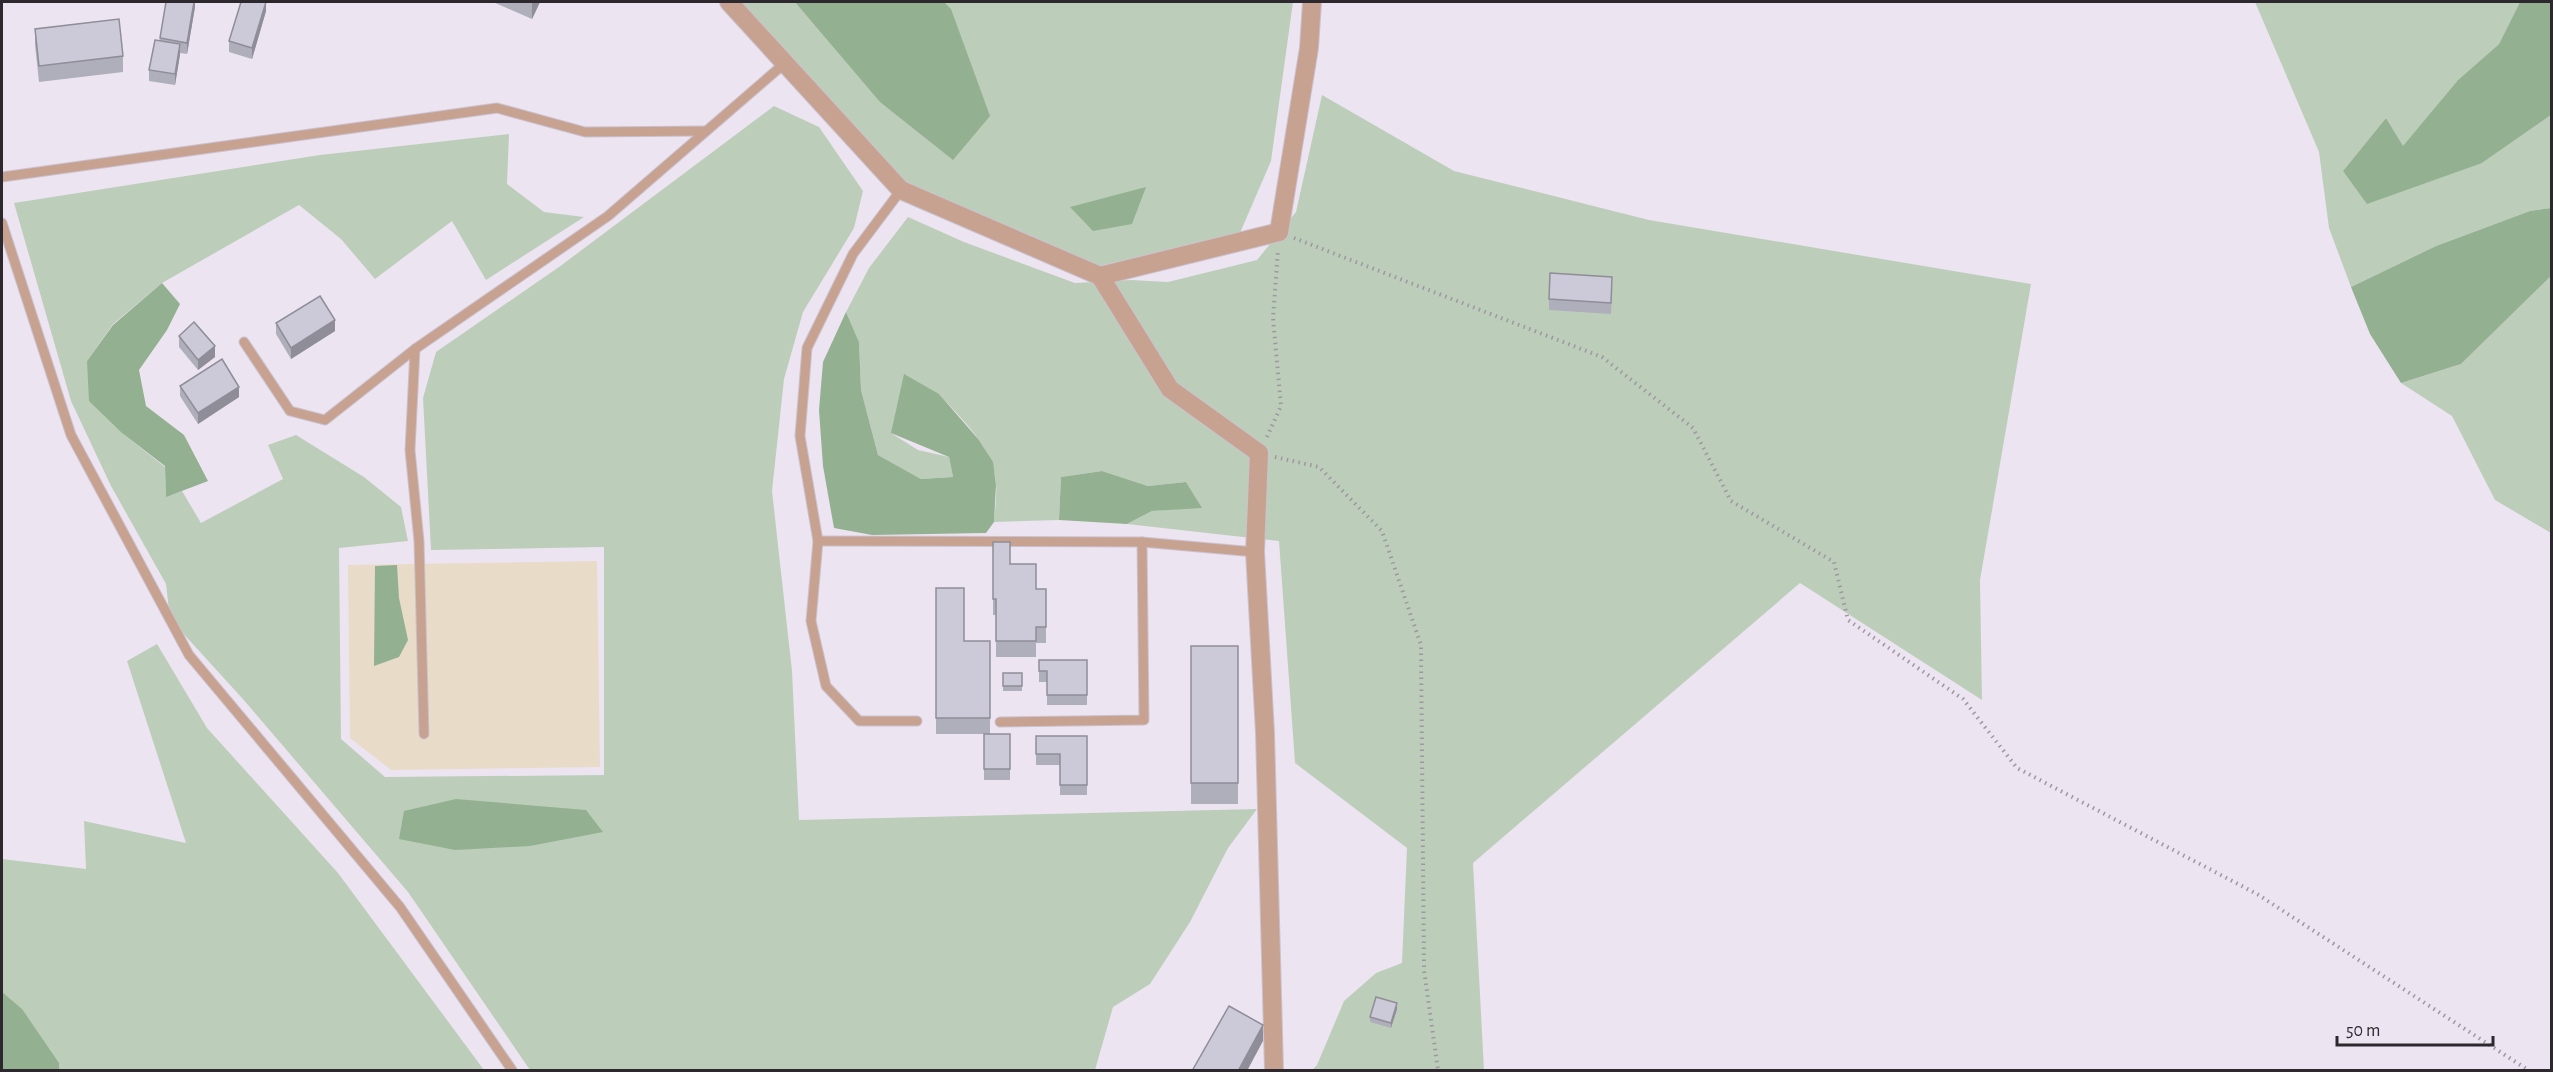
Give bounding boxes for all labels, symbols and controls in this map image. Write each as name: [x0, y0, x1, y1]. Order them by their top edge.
scale bar: [2337, 1009, 2493, 1047]
text: 50 m: [2346, 1022, 2380, 1040]

